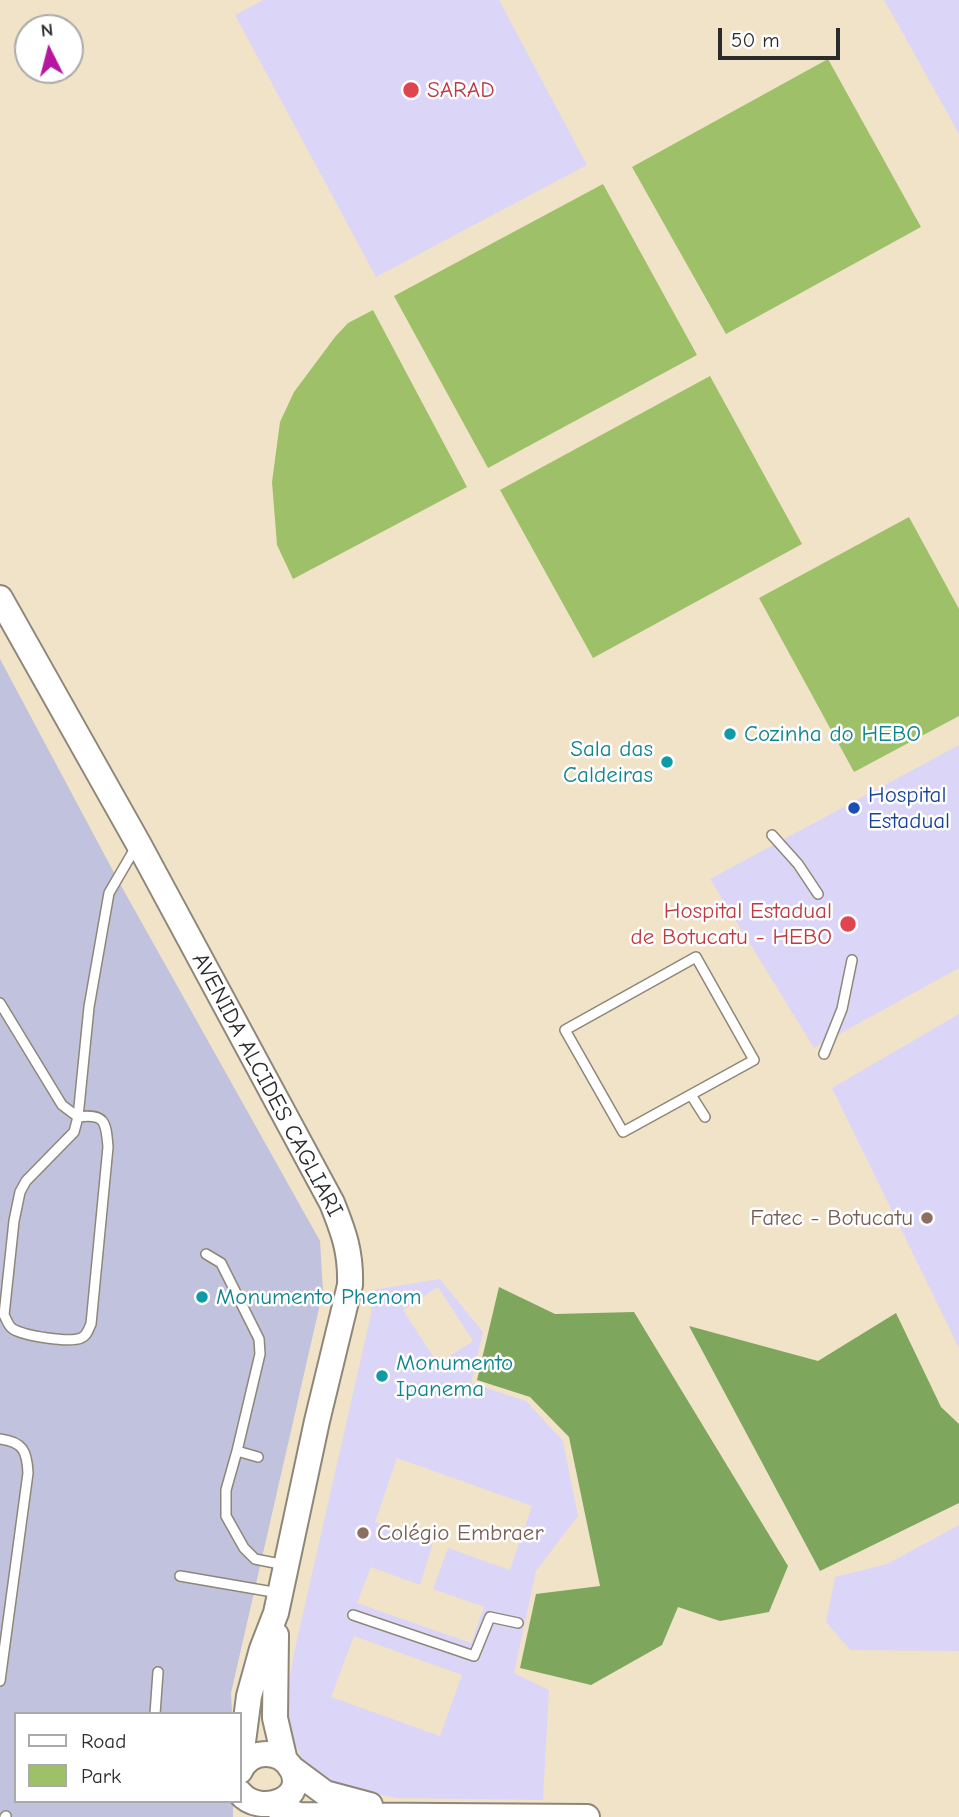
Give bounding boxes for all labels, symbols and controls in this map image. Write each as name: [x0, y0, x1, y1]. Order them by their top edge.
north arrow: [14, 14, 84, 84]
scale bar: [721, 14, 844, 58]
text: N: [40, 19, 54, 42]
text: 50 m: [731, 28, 780, 52]
place label: SARAD: [427, 76, 495, 104]
marker: SARAD: [401, 80, 421, 100]
place label: Cozinha do HEBO: [744, 720, 921, 748]
marker: Cozinha do HEBO: [722, 726, 738, 742]
place label: Sala das Caldeiras: [563, 735, 653, 789]
marker: Sala das Caldeiras: [659, 754, 675, 770]
place label: Hospital Estadual: [868, 781, 950, 835]
marker: Hospital Estadual: [846, 800, 862, 816]
place label: Hospital Estadual de Botucatu - HEBO: [631, 897, 832, 951]
marker: Hospital Estadual de Botucatu - HEBO: [838, 914, 858, 934]
street label: AVENIDA ALCIDES CAGLIARI: [186, 948, 348, 1222]
place label: Fatec - Botucatu: [750, 1204, 913, 1232]
marker: Fatec - Botucatu: [919, 1210, 935, 1226]
place label: Monumento Phenom: [216, 1283, 422, 1311]
marker: Monumento Phenom: [194, 1289, 210, 1305]
place label: Monumento Ipanema: [396, 1349, 513, 1403]
marker: Monumento Ipanema: [374, 1368, 390, 1384]
place label: Colégio Embraer: [377, 1519, 544, 1547]
marker: Colégio Embraer: [355, 1525, 371, 1541]
legend: [14, 1712, 242, 1803]
text: Road: [81, 1729, 126, 1753]
text: Park: [81, 1764, 121, 1788]

